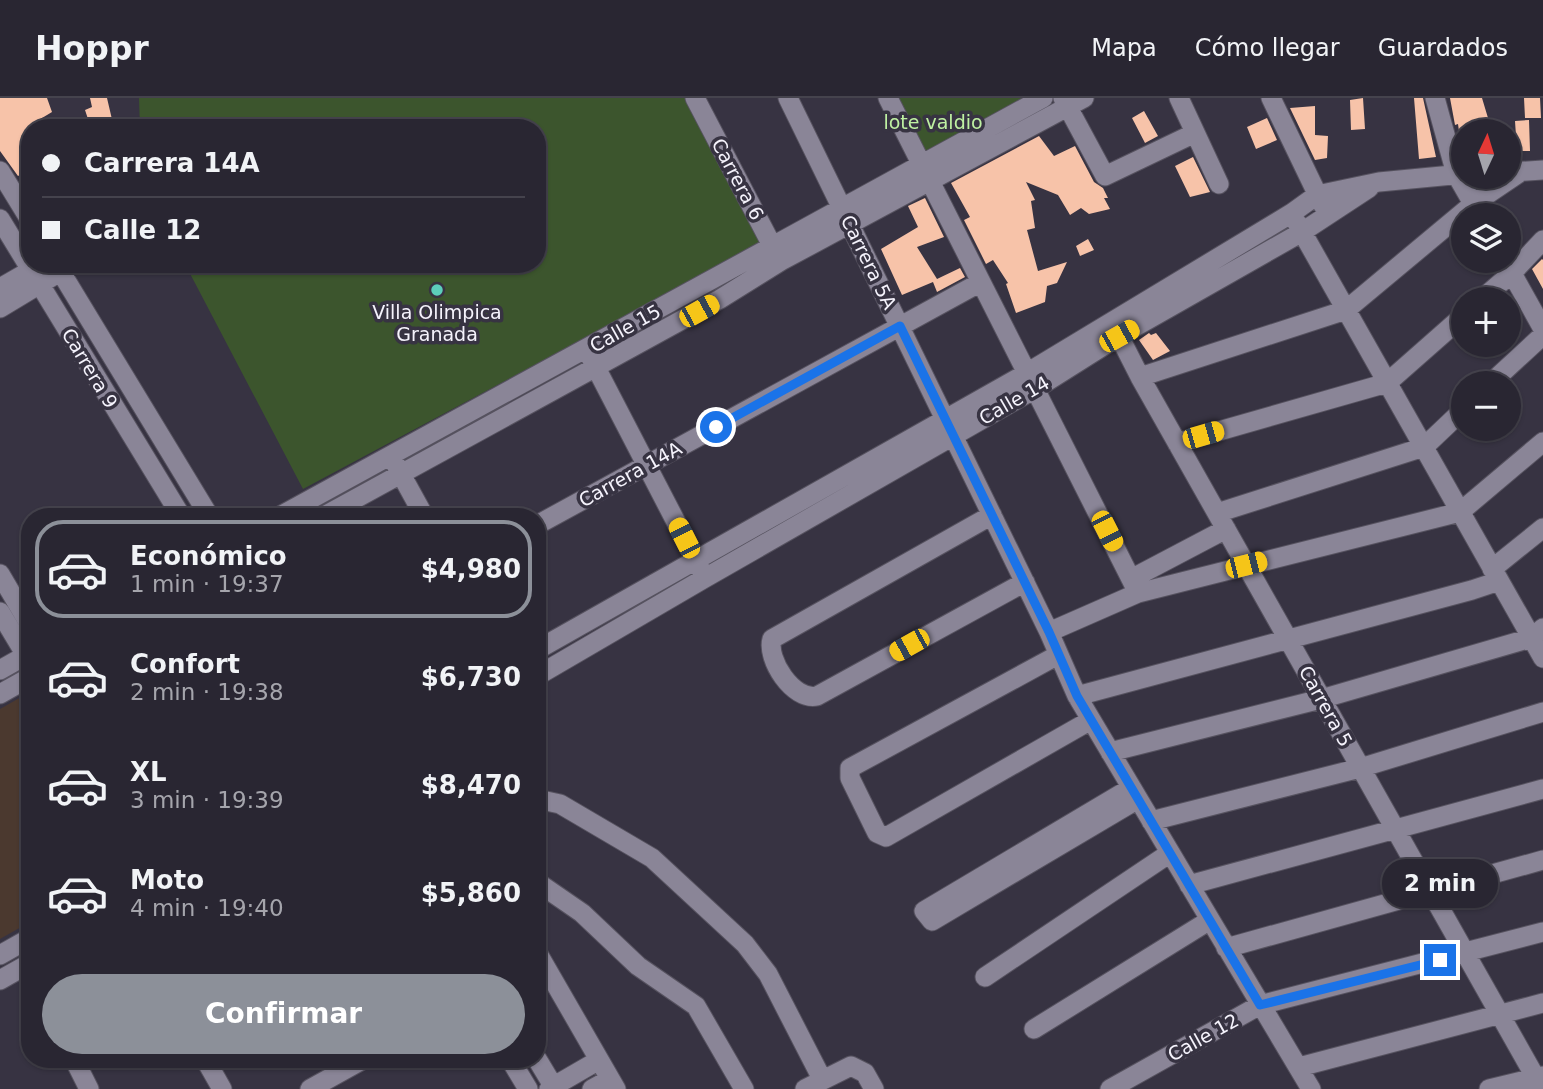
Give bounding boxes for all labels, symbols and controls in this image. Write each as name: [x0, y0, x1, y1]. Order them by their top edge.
text: Hoppr: [35, 29, 149, 68]
text: Mapa: [1091, 34, 1157, 62]
text: Cómo llegar: [1195, 34, 1340, 62]
text: Guardados: [1378, 34, 1508, 62]
park label: lote valdio: [883, 111, 983, 133]
north arrow: [1451, 119, 1521, 189]
map controls: [1451, 119, 1521, 441]
street label: Carrera 6: [707, 135, 769, 223]
text: Carrera 14A: [84, 148, 260, 178]
button: layers: [1451, 203, 1521, 273]
street label: Carrera 5A: [837, 211, 901, 313]
text: Calle 12: [84, 215, 201, 245]
marker: Villa Olimpica Granada: [429, 282, 445, 298]
button: +: [1451, 287, 1521, 357]
car: [676, 292, 723, 330]
street label: Calle 15: [586, 300, 664, 356]
place label: Villa Olimpica Granada: [372, 301, 502, 345]
car: [1096, 317, 1143, 355]
street label: Carrera 9: [58, 324, 122, 412]
street label: Calle 14: [975, 371, 1053, 429]
button: −: [1451, 371, 1521, 441]
route start: [700, 411, 732, 443]
car: [1180, 419, 1227, 451]
street label: Carrera 14A: [575, 437, 685, 511]
car: [1089, 508, 1126, 554]
car: [666, 515, 703, 561]
icon: car: [46, 538, 109, 601]
text: Económico: [130, 541, 287, 571]
car: [1224, 550, 1269, 580]
text: $4,980: [421, 554, 521, 584]
text: 1 min · 19:37: [130, 571, 284, 597]
car: [886, 626, 933, 664]
icon: car: [46, 646, 109, 709]
text: Confort: [130, 649, 240, 679]
text: $6,730: [421, 662, 521, 692]
street label: Carrera 5: [1295, 662, 1357, 750]
text: 2 min · 19:38: [130, 679, 284, 705]
icon: car: [46, 754, 109, 817]
text: XL: [130, 757, 167, 787]
text: $8,470: [421, 770, 521, 800]
text: 3 min · 19:39: [130, 787, 284, 813]
callout: 2 min: [1382, 858, 1498, 908]
icon: car: [46, 862, 109, 925]
text: Moto: [130, 865, 204, 895]
text: 2 min: [1404, 870, 1476, 896]
text: $5,860: [421, 878, 521, 908]
text: 4 min · 19:40: [130, 895, 284, 921]
route end: [1424, 944, 1456, 976]
button: Confirmar: [42, 974, 525, 1054]
street label: Calle 12: [1164, 1009, 1242, 1065]

